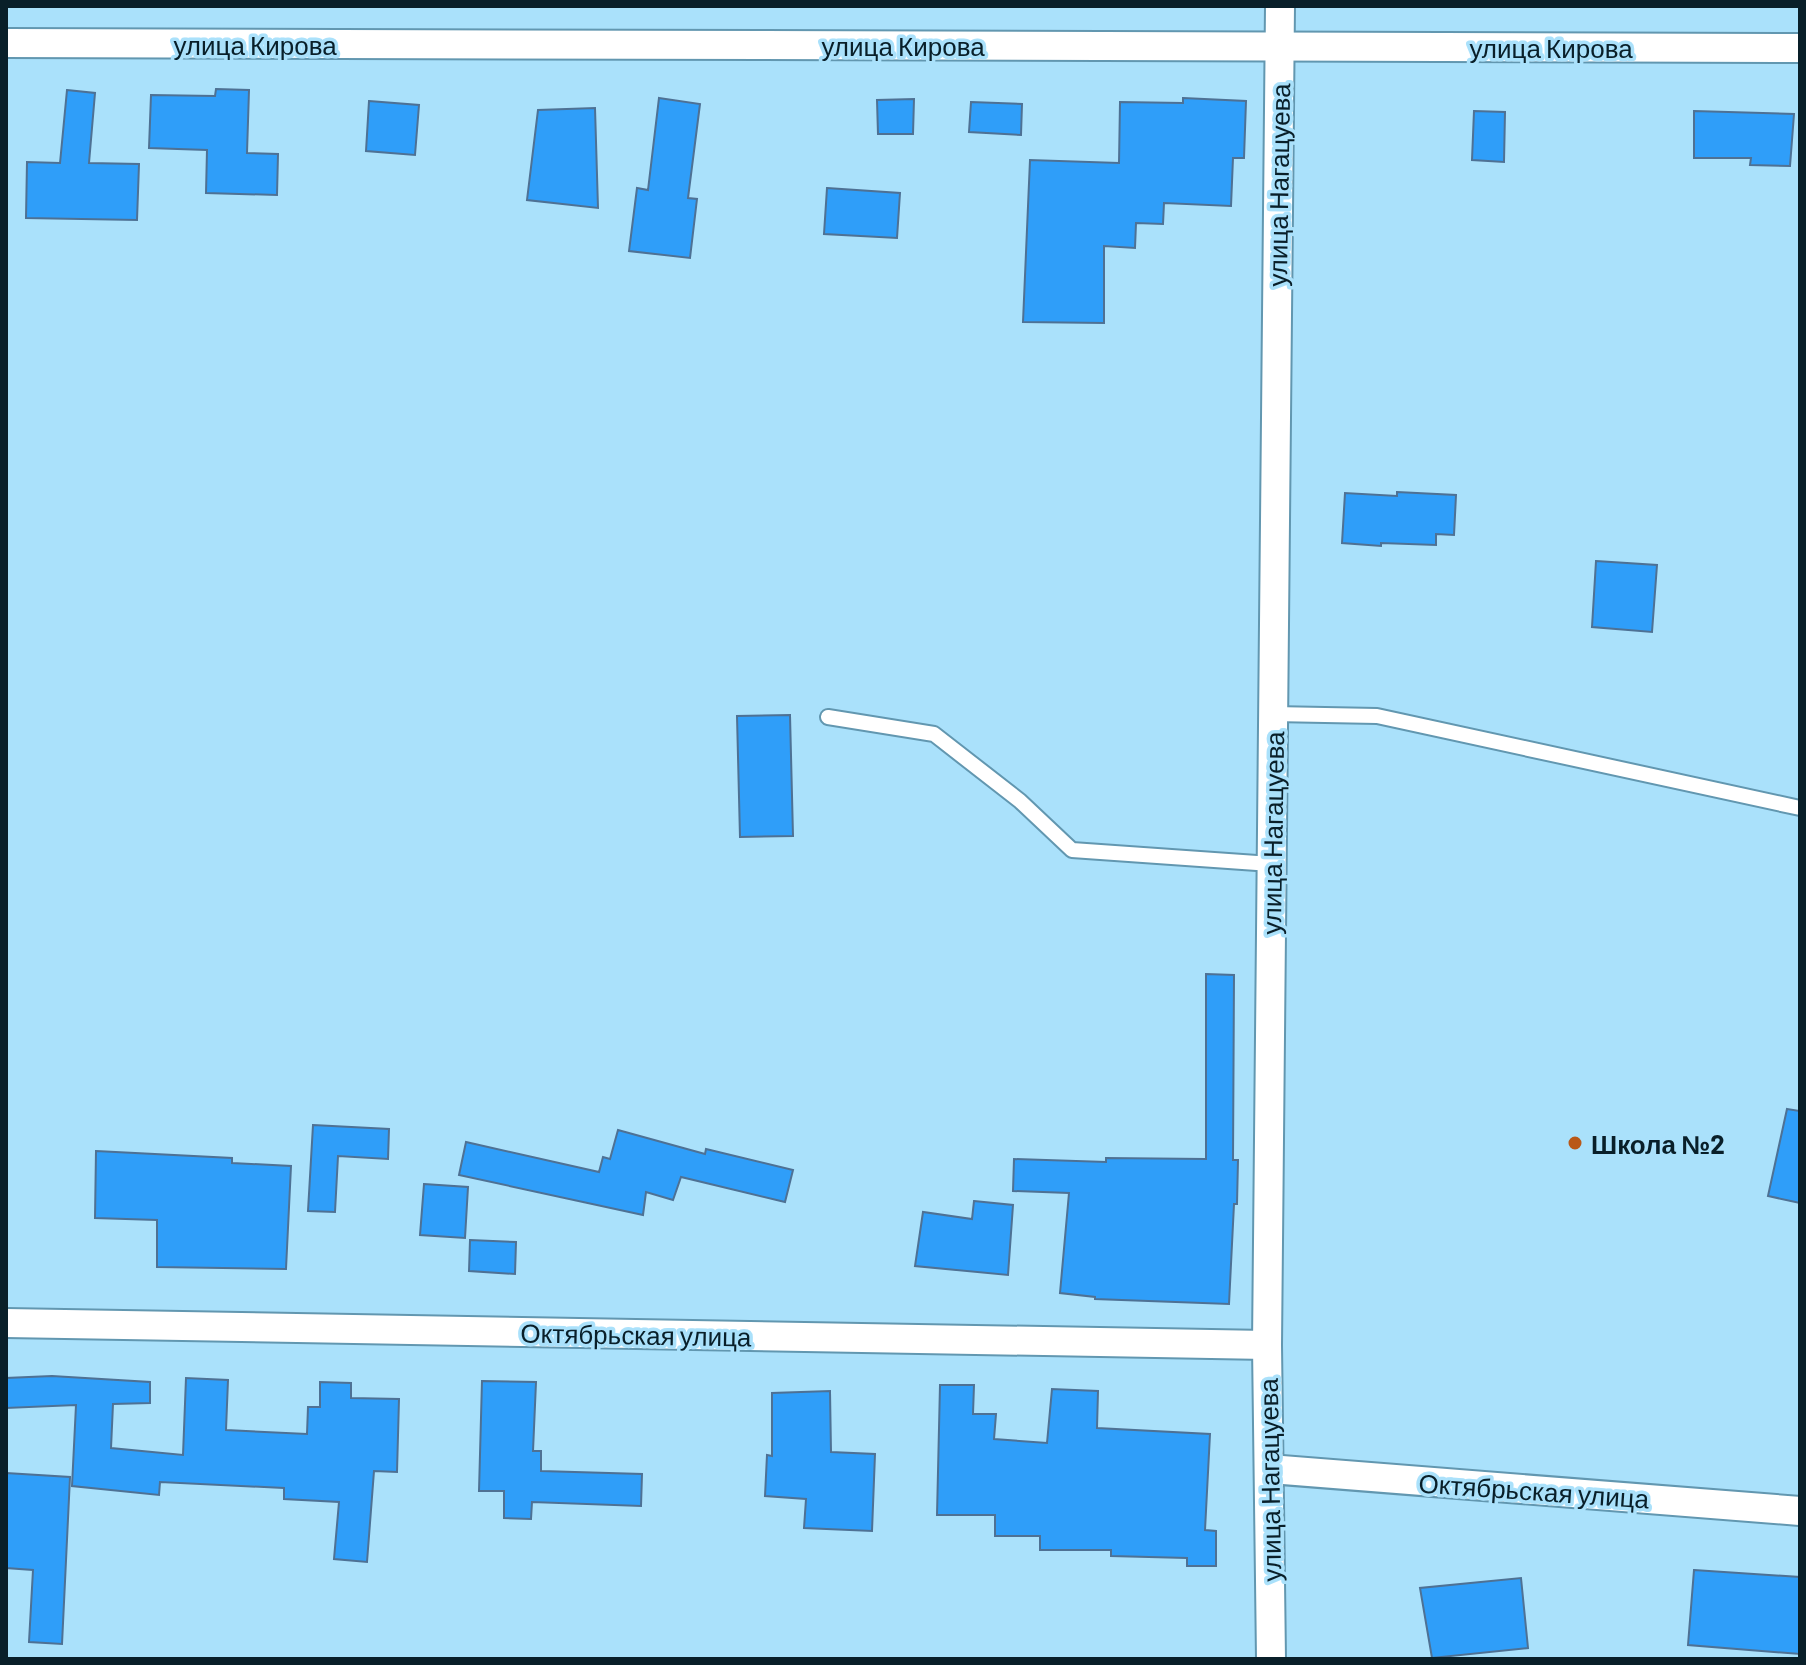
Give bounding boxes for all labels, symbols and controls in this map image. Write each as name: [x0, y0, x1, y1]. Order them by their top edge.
street label: улица Кирова: [173, 29, 337, 60]
street label: улица Кирова: [821, 30, 985, 61]
street label: улица Кирова: [1469, 32, 1633, 63]
street label: улица Нагацуева: [1261, 83, 1295, 287]
street label: улица Нагацуева: [1255, 731, 1289, 935]
place label: Школа №2: [1591, 1128, 1725, 1159]
marker: Школа №2: [1566, 1134, 1584, 1152]
street label: Октябрьская улица: [520, 1316, 752, 1352]
street label: улица Нагацуева: [1252, 1378, 1286, 1582]
street label: Октябрьская улица: [1418, 1466, 1651, 1514]

